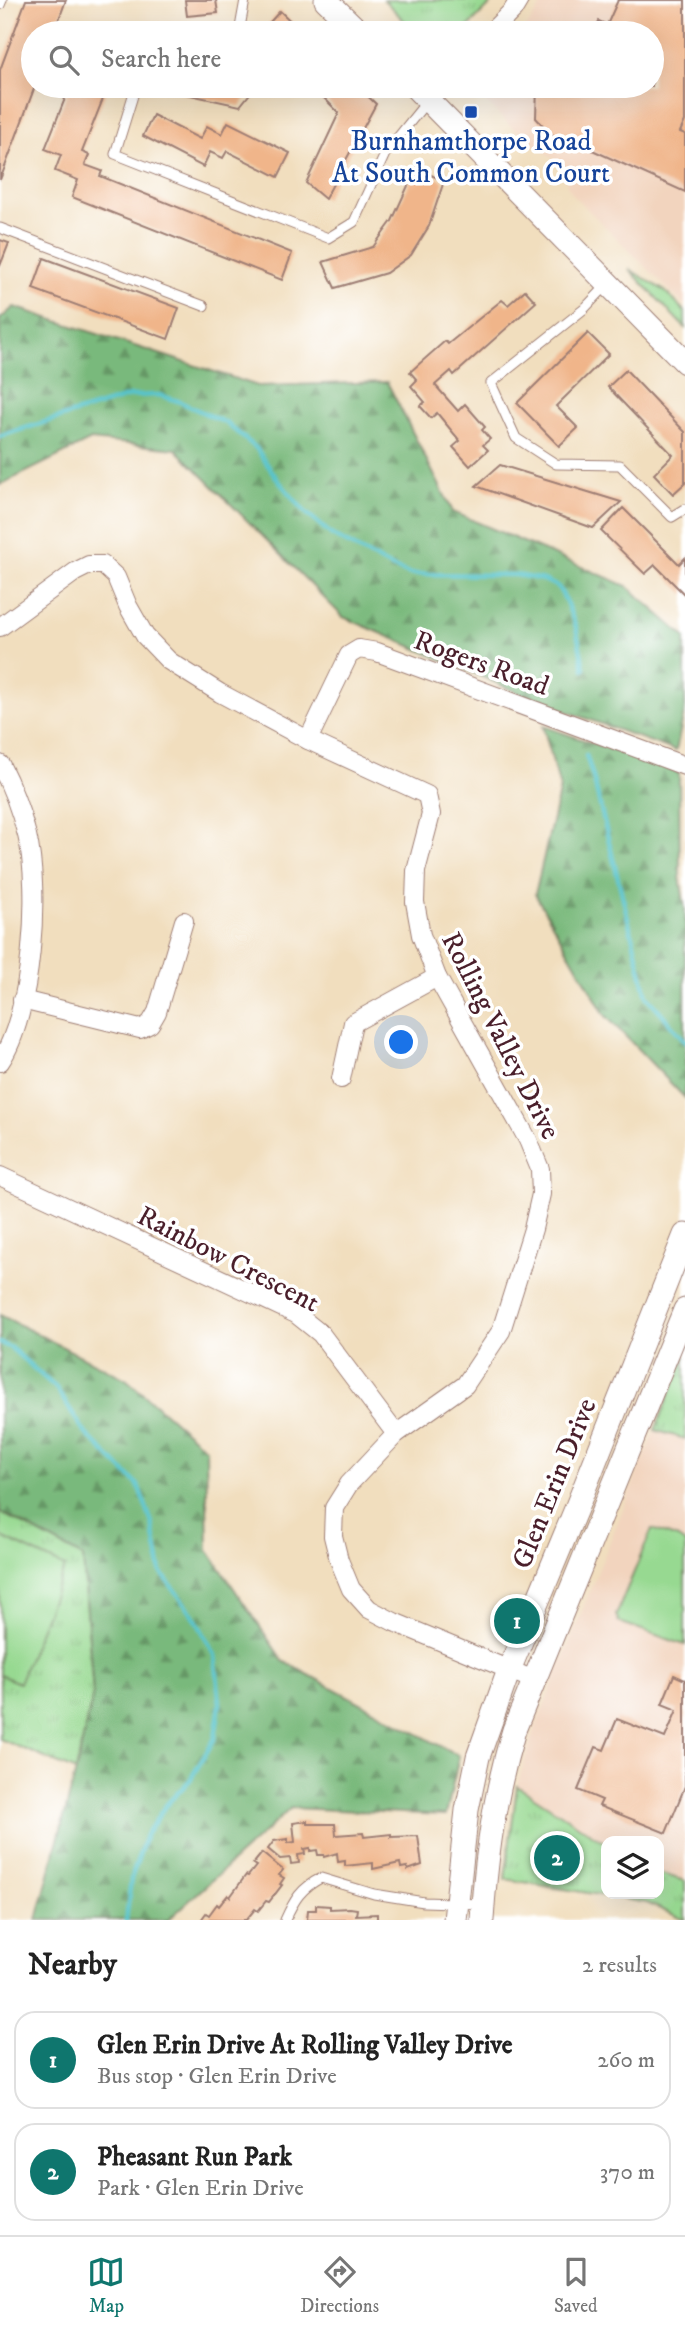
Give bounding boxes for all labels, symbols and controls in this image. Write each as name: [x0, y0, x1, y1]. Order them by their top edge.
search box: [21, 21, 664, 98]
icon: search: [45, 41, 83, 79]
text: Search here: [101, 43, 221, 76]
marker: Burnhamthorpe Road At South Common Court: [463, 104, 479, 120]
place label: Burnhamthorpe Road At South Common Court: [332, 124, 610, 191]
street label: Rogers Road: [409, 623, 554, 704]
street label: Rolling Valley Drive: [433, 926, 568, 1145]
your location: [384, 1025, 418, 1059]
street label: Rainbow Crescent: [131, 1198, 325, 1320]
street label: Glen Erin Drive: [504, 1393, 604, 1574]
pin: 1: [494, 1595, 540, 1647]
pin: 2: [534, 1832, 580, 1884]
map controls: [601, 1836, 664, 1899]
button: layers: [601, 1836, 664, 1899]
text: Nearby: [28, 1947, 117, 1984]
text: 2 results: [582, 1951, 657, 1980]
text: Glen Erin Drive At Rolling Valley Drive: [97, 2029, 513, 2062]
text: 1: [49, 2046, 57, 2075]
text: 260 m: [597, 2046, 655, 2075]
text: Bus stop · Glen Erin Drive: [97, 2062, 337, 2091]
text: Pheasant Run Park: [97, 2141, 292, 2174]
text: 2: [47, 2158, 59, 2187]
text: 370 m: [600, 2158, 655, 2187]
text: Park · Glen Erin Drive: [97, 2174, 304, 2203]
tab: Map: [87, 2253, 125, 2318]
tab: Directions: [300, 2253, 379, 2318]
tab: Saved: [554, 2253, 598, 2318]

